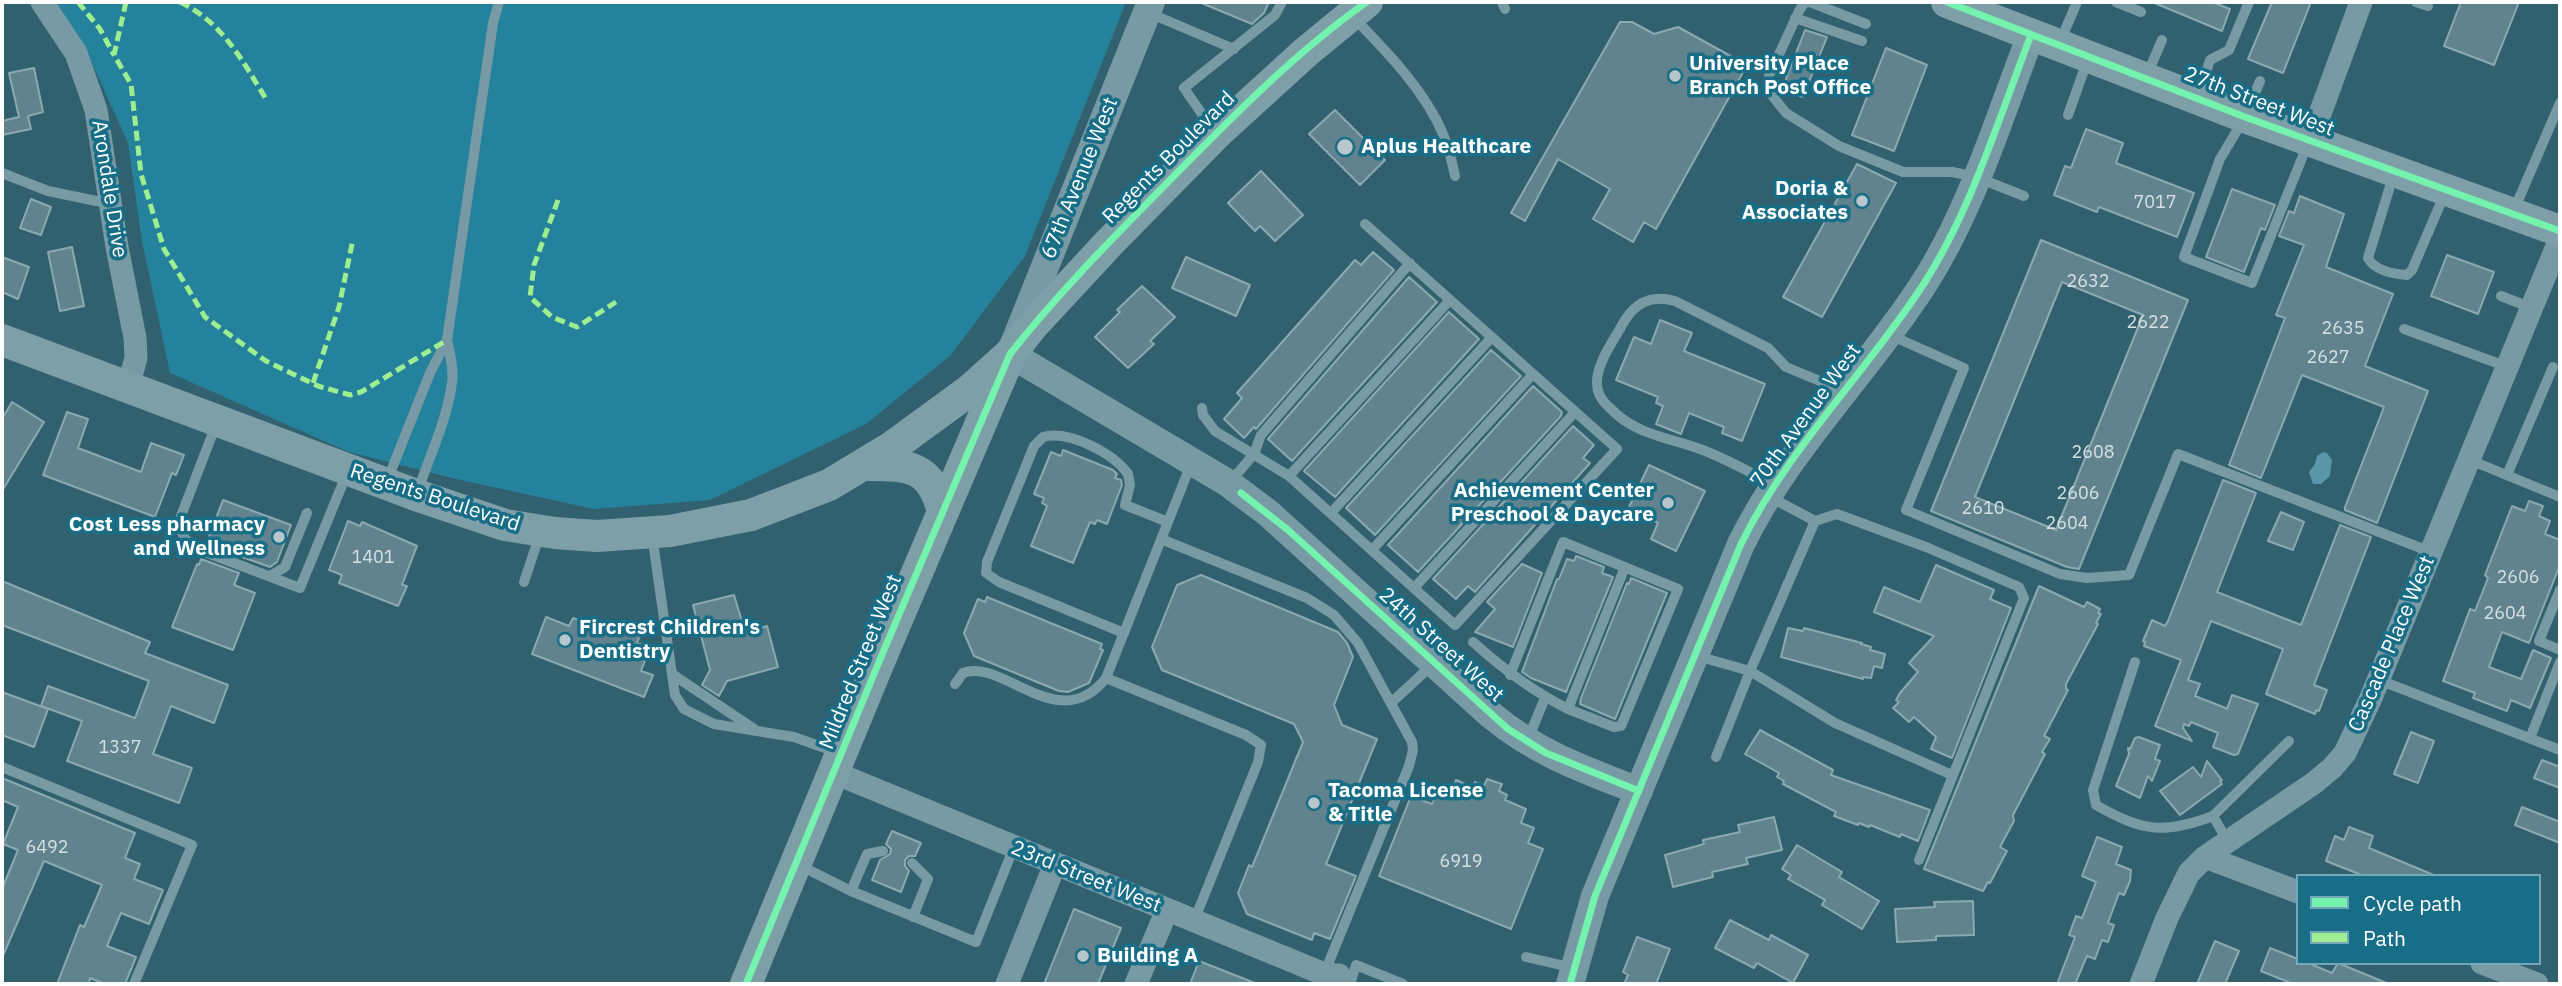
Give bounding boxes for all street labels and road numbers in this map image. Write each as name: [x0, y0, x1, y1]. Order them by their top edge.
street label: 27th Street West: [2180, 62, 2338, 142]
street label: Regents Boulevard: [1097, 86, 1241, 230]
street label: 67th Avenue West: [1036, 94, 1124, 262]
street label: Arondale Drive: [86, 118, 132, 260]
street label: 70th Avenue West: [1745, 339, 1867, 493]
street label: Regents Boulevard: [347, 459, 523, 537]
street label: Cascade Place West: [2344, 552, 2440, 736]
street label: Mildred Street West: [814, 571, 908, 753]
street label: 24th Street West: [1373, 582, 1509, 708]
street label: 23rd Street West: [1007, 835, 1165, 919]

